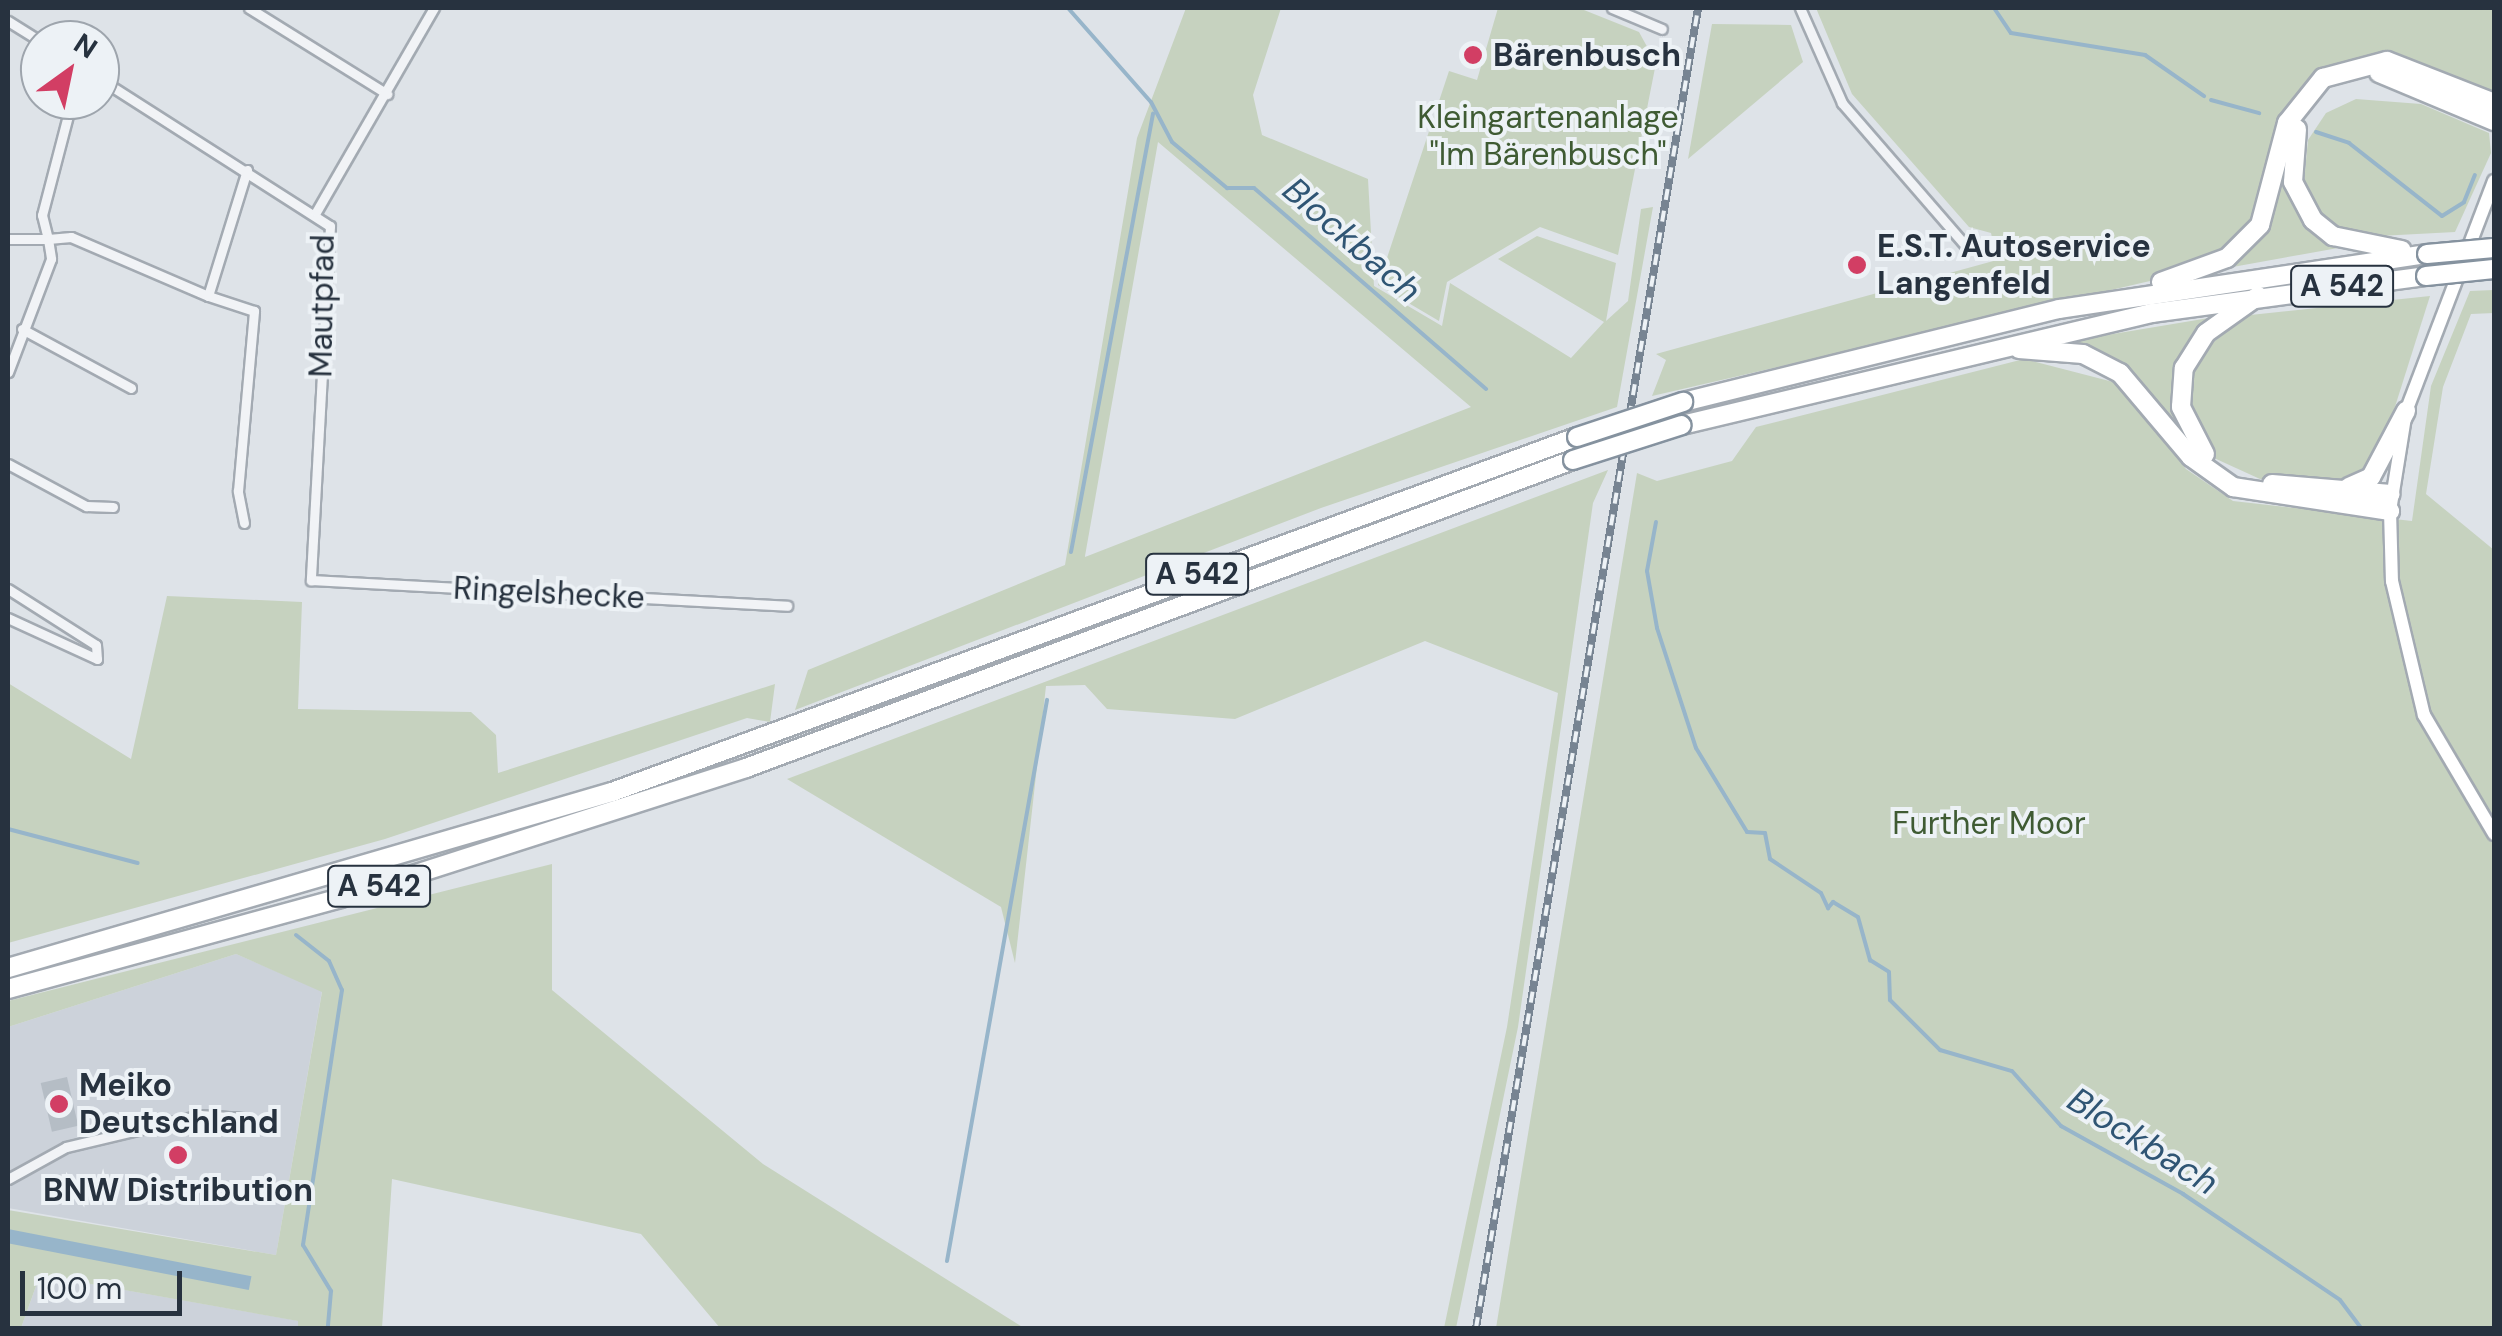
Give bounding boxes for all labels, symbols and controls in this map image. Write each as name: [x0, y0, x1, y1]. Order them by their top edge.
north arrow: [20, 20, 120, 120]
text: N: [67, 25, 104, 67]
place label: Bärenbusch: [1493, 36, 1681, 74]
marker: Bärenbusch: [1462, 44, 1484, 66]
park label: Kleingartenanlage "Im Bärenbusch": [1417, 99, 1679, 174]
water label: Blockbach: [1274, 169, 1430, 311]
place label: E.S.T. Autoservice Langenfeld: [1877, 228, 2151, 303]
street label: Mautpfad: [302, 234, 342, 378]
marker: E.S.T. Autoservice Langenfeld: [1846, 254, 1868, 276]
road number: A 542: [2290, 261, 2394, 311]
road number: A 542: [1144, 549, 1250, 599]
street label: Ringelshecke: [452, 569, 646, 617]
park label: Further Moor: [1892, 804, 2086, 842]
road number: A 542: [326, 861, 432, 911]
place label: Meiko Deutschland: [79, 1067, 279, 1142]
water label: Blockbach: [2060, 1078, 2226, 1204]
marker: Meiko Deutschland: [48, 1093, 70, 1115]
marker: BNW Distribution: [167, 1144, 189, 1166]
place label: BNW Distribution: [43, 1171, 313, 1209]
scale bar: [25, 1251, 188, 1313]
text: 100 m: [37, 1269, 122, 1308]

